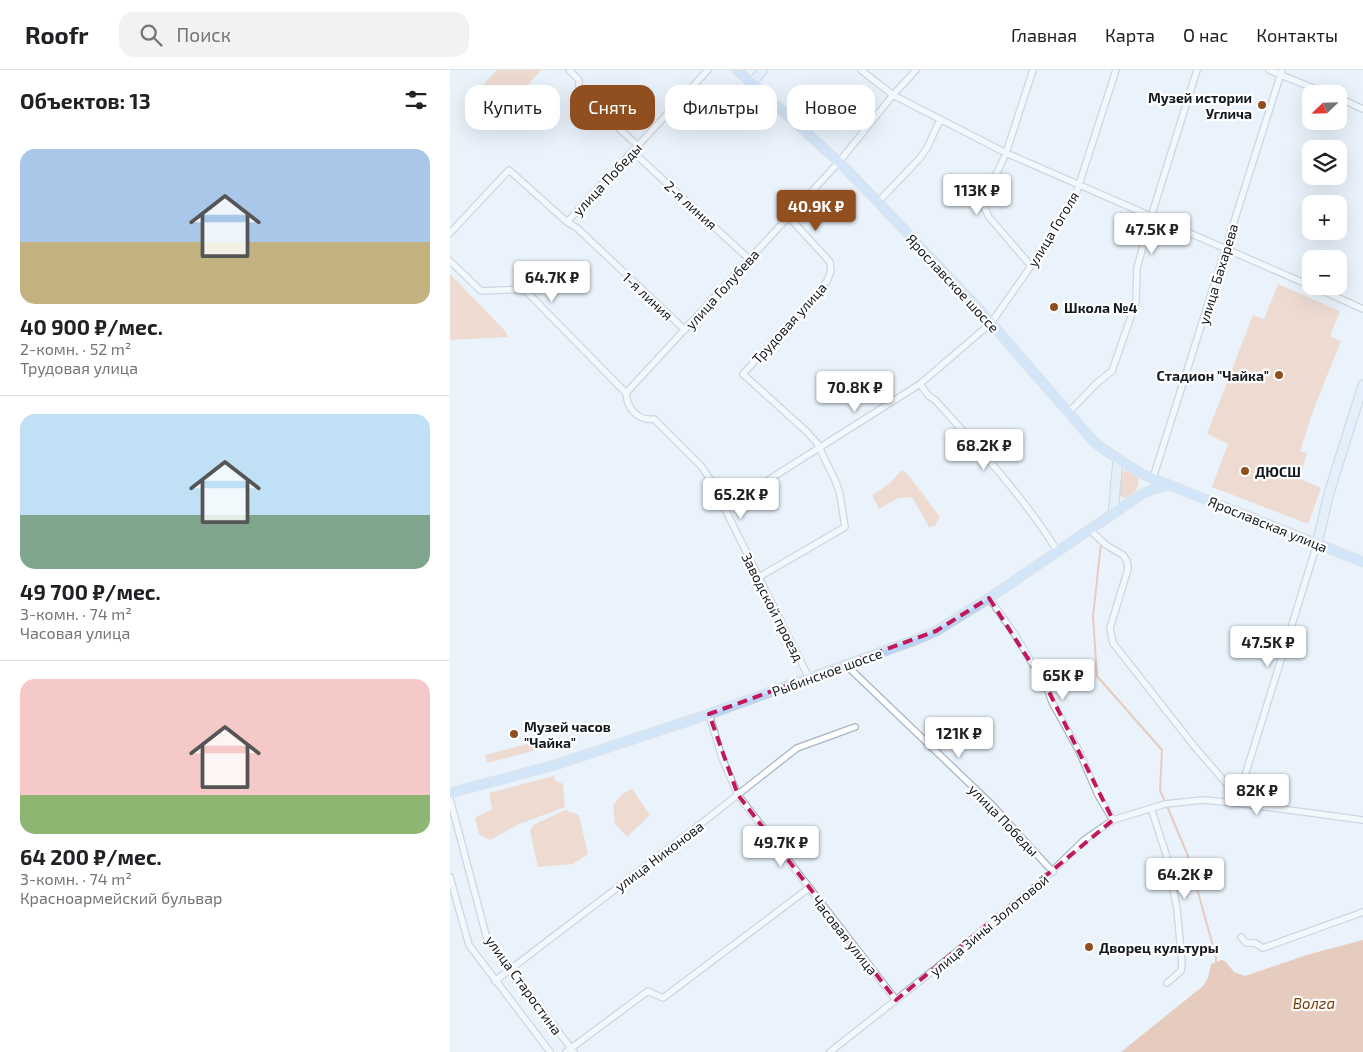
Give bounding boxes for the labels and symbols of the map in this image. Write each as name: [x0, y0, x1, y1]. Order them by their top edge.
north arrow: [1302, 85, 1348, 130]
place label: Музей истории Углича: [1148, 89, 1252, 122]
marker: Музей истории Углича: [1256, 99, 1268, 111]
street label: улица Победы: [569, 139, 645, 219]
pin: 113K ₽: [936, 174, 1018, 216]
street label: 2-я линия: [661, 177, 721, 233]
street label: улица Гоголя: [1024, 188, 1082, 270]
pin: 40.9K ₽: [770, 190, 862, 232]
pin: 47.5K ₽: [1106, 212, 1198, 255]
street label: улица Бахарева: [1195, 221, 1241, 327]
street label: Ярославское шоссе: [903, 230, 1003, 336]
street label: улица Голубева: [682, 246, 762, 332]
pin: 64.7K ₽: [506, 260, 598, 303]
street label: 1-я линия: [619, 268, 677, 324]
street label: Трудовая улица: [748, 279, 830, 367]
place label: Школа №4: [1064, 299, 1138, 316]
marker: Школа №4: [1048, 301, 1060, 313]
place label: Стадион "Чайка": [1157, 367, 1269, 384]
marker: Стадион "Чайка": [1273, 369, 1285, 381]
pin: 70.8K ₽: [809, 370, 901, 413]
pin: 68.2K ₽: [938, 428, 1030, 471]
place label: ДЮСШ: [1255, 463, 1301, 480]
marker: ДЮСШ: [1239, 465, 1251, 477]
pin: 65.2K ₽: [695, 478, 787, 520]
street label: Ярославская улица: [1206, 492, 1330, 556]
street label: Заводской проезд: [738, 550, 808, 664]
pin: 47.5K ₽: [1222, 626, 1314, 668]
street label: Рыбинское шоссе: [770, 644, 884, 700]
pin: 65K ₽: [1028, 658, 1098, 701]
pin: 121K ₽: [918, 716, 1000, 759]
place label: Музей часов "Чайка": [524, 718, 611, 751]
marker: Музей часов "Чайка": [508, 728, 520, 740]
pin: 82K ₽: [1222, 774, 1292, 816]
street label: улица Победы: [965, 781, 1043, 859]
street label: улица Никонова: [611, 817, 707, 895]
pin: 49.7K ₽: [735, 826, 827, 868]
pin: 64.2K ₽: [1139, 858, 1231, 900]
street label: улица Зины Золотовой: [926, 870, 1052, 980]
street label: Часовая улица: [809, 892, 881, 978]
street label: улица Старостина: [482, 932, 566, 1038]
place label: Дворец культуры: [1099, 939, 1219, 956]
marker: Дворец культуры: [1083, 941, 1095, 953]
water label: Волга: [1293, 994, 1335, 1012]

